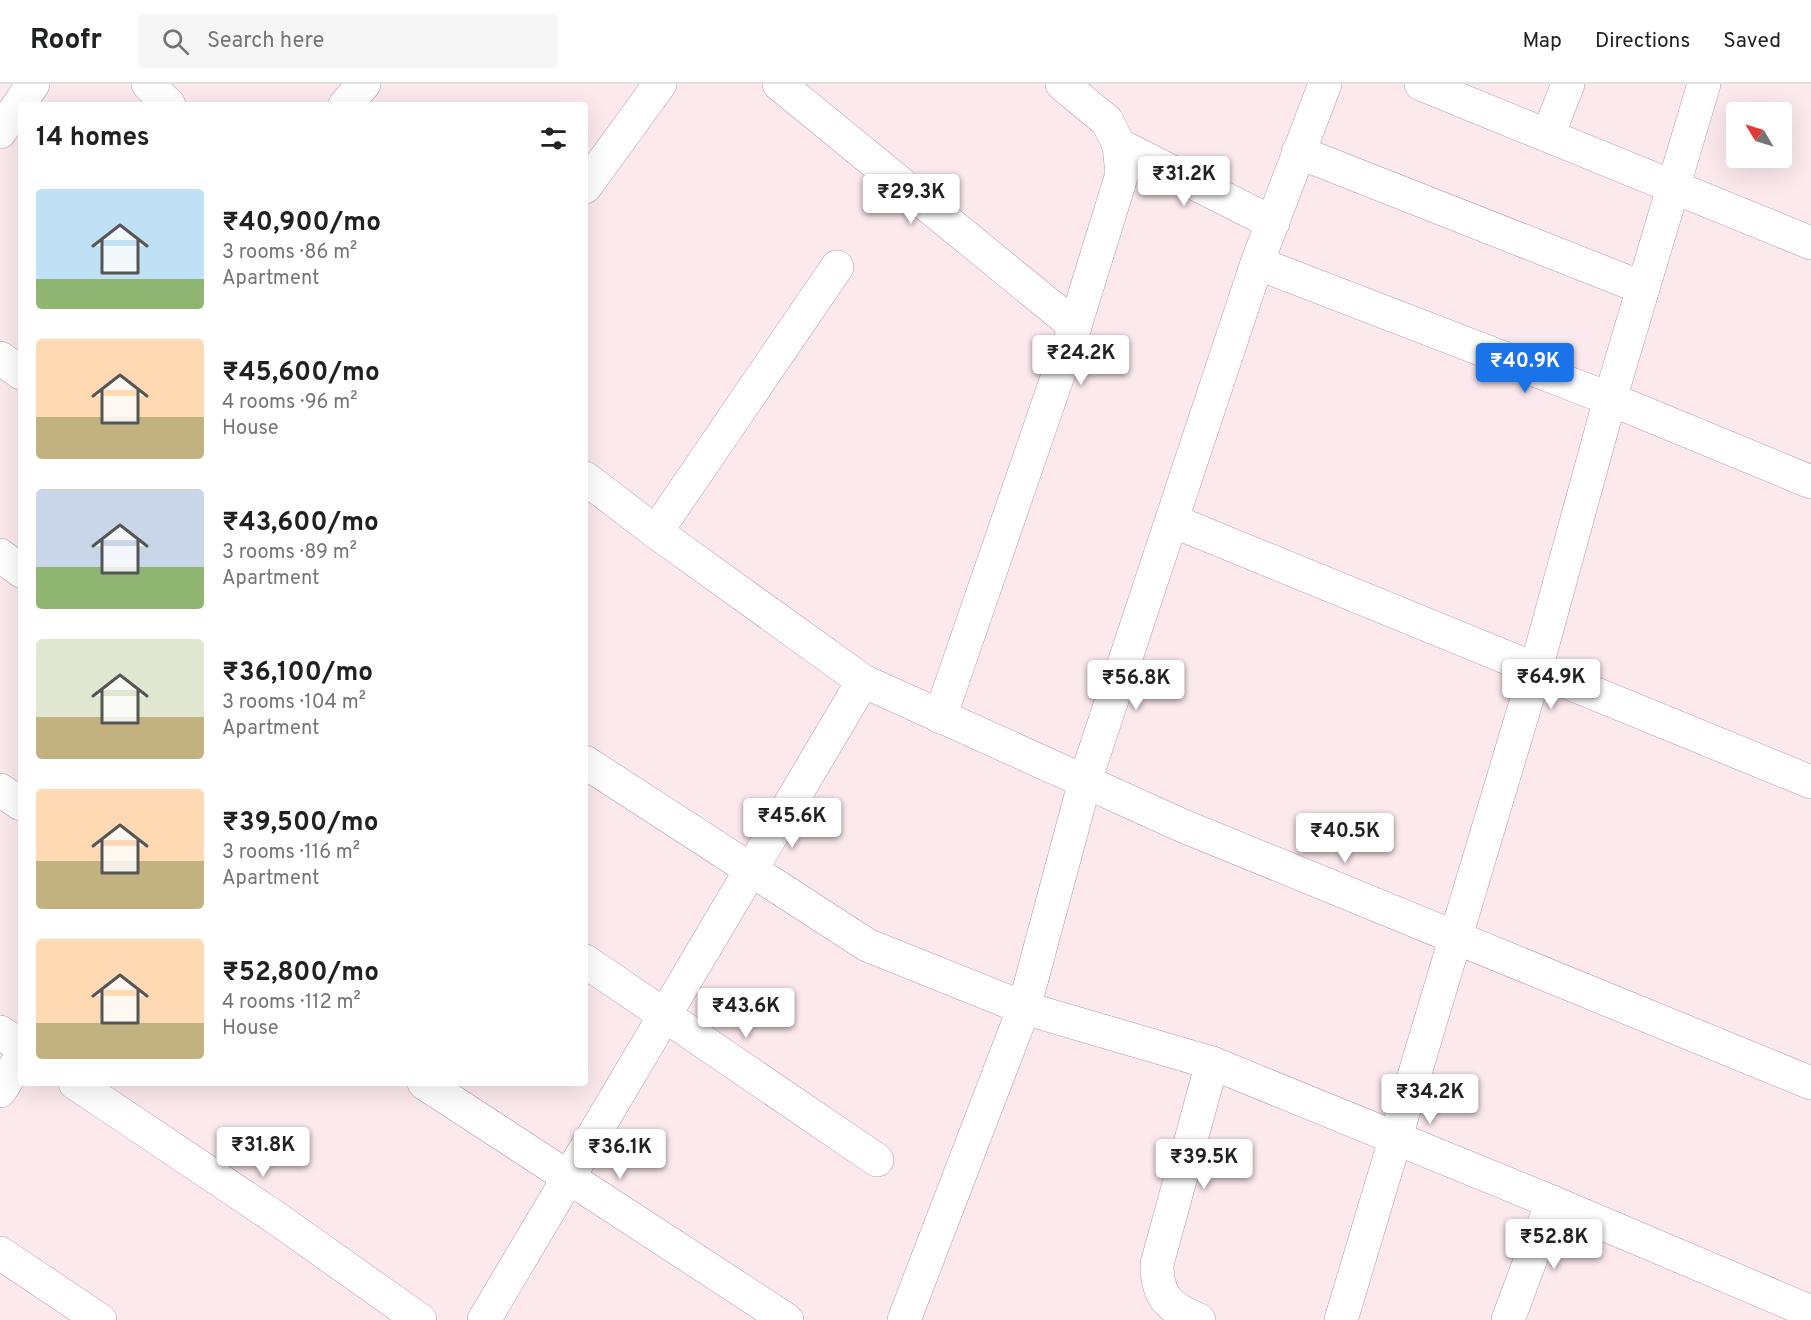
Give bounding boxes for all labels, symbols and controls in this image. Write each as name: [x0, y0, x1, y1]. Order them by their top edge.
search box: [138, 14, 558, 68]
text: Roofr: [30, 23, 102, 59]
icon: search: [159, 25, 192, 58]
text: Search here: [207, 28, 324, 55]
text: Map: [1522, 28, 1562, 55]
text: Directions: [1595, 28, 1690, 55]
text: Saved: [1723, 28, 1781, 55]
north arrow: [1726, 102, 1792, 168]
map controls: [1726, 102, 1792, 168]
text: 14 homes: [36, 122, 150, 155]
icon: filters: [537, 122, 570, 155]
pin: ₹31.2K: [1135, 156, 1233, 207]
text: ₹31.2K: [1152, 162, 1216, 188]
pin: ₹29.3K: [862, 174, 960, 225]
text: ₹29.3K: [877, 180, 945, 206]
text: ₹40,900/mo: [222, 207, 381, 240]
icon: home: [84, 213, 156, 285]
text: 3 rooms · 86 m²: [222, 240, 357, 266]
text: Apartment: [222, 266, 320, 292]
pin: ₹24.2K: [1032, 335, 1130, 386]
text: ₹24.2K: [1046, 341, 1116, 367]
pin: ₹40.9K: [1476, 343, 1574, 394]
text: ₹40.9K: [1490, 349, 1560, 375]
text: ₹45,600/mo: [222, 357, 380, 390]
icon: home: [84, 363, 156, 435]
text: 4 rooms · 96 m²: [222, 390, 357, 416]
text: House: [222, 416, 278, 442]
text: ₹43,600/mo: [222, 507, 379, 540]
icon: home: [84, 513, 156, 585]
text: 3 rooms · 89 m²: [222, 540, 357, 566]
text: Apartment: [222, 566, 320, 592]
text: ₹36,100/mo: [222, 657, 373, 690]
pin: ₹64.9K: [1502, 659, 1600, 710]
pin: ₹56.8K: [1087, 660, 1185, 711]
icon: home: [84, 663, 156, 735]
text: ₹64.9K: [1516, 665, 1586, 691]
text: ₹56.8K: [1101, 666, 1171, 692]
text: 3 rooms · 104 m²: [222, 690, 366, 716]
text: Apartment: [222, 716, 320, 742]
pin: ₹45.6K: [743, 798, 841, 849]
text: ₹45.6K: [757, 804, 827, 830]
text: ₹39,500/mo: [222, 807, 378, 840]
icon: home: [84, 813, 156, 885]
pin: ₹40.5K: [1296, 813, 1394, 864]
text: ₹40.5K: [1310, 819, 1380, 845]
text: 3 rooms · 116 m²: [222, 840, 360, 866]
text: Apartment: [222, 866, 320, 892]
text: ₹52,800/mo: [222, 957, 379, 990]
icon: home: [84, 963, 156, 1035]
pin: ₹43.6K: [697, 988, 795, 1039]
text: 4 rooms · 112 m²: [222, 990, 361, 1016]
text: ₹43.6K: [712, 994, 780, 1020]
text: House: [222, 1016, 278, 1042]
pin: ₹34.2K: [1381, 1074, 1479, 1125]
text: ₹34.2K: [1395, 1080, 1465, 1106]
pin: ₹31.8K: [214, 1127, 312, 1178]
pin: ₹36.1K: [571, 1129, 669, 1180]
text: ₹31.8K: [231, 1133, 295, 1159]
text: ₹36.1K: [588, 1135, 652, 1161]
pin: ₹39.5K: [1155, 1139, 1253, 1190]
text: ₹39.5K: [1170, 1145, 1238, 1171]
pin: ₹52.8K: [1505, 1219, 1603, 1270]
text: ₹52.8K: [1519, 1225, 1589, 1251]

